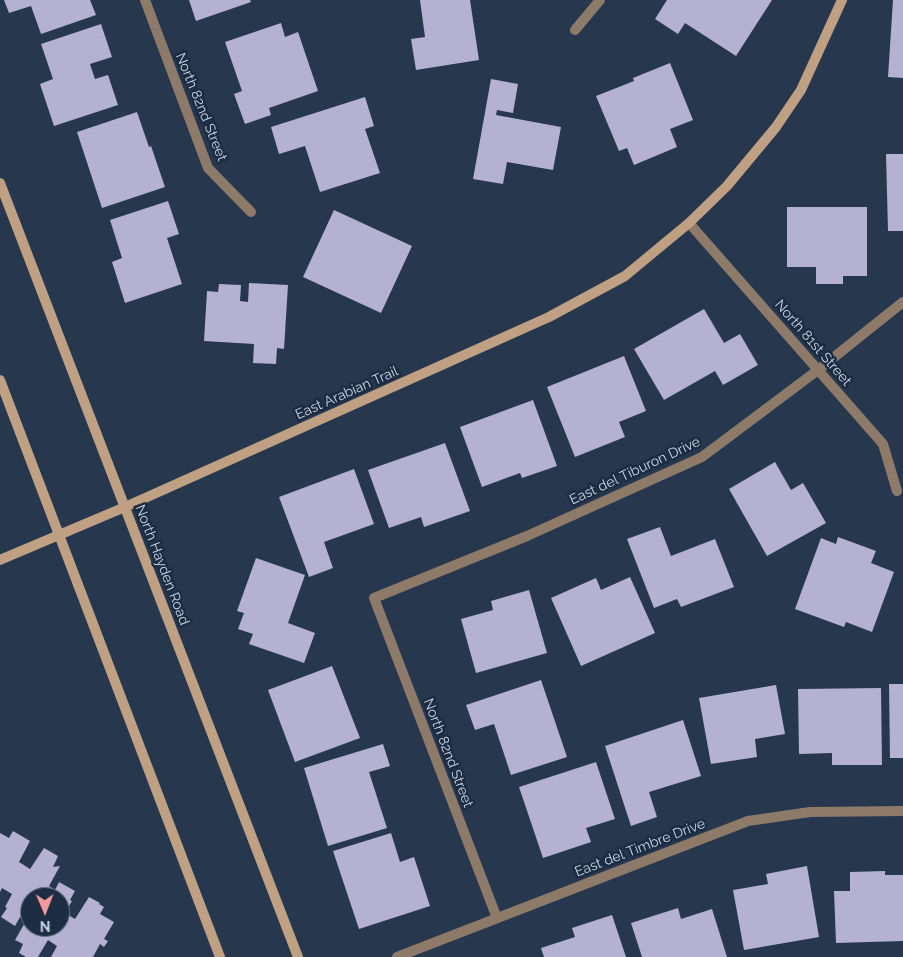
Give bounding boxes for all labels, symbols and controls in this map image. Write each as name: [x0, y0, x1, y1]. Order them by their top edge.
street label: North 82nd Street: [172, 50, 230, 164]
street label: North 81st Street: [771, 297, 855, 389]
street label: East Arabian Trail: [293, 363, 401, 423]
street label: East del Tiburon Drive: [567, 433, 703, 509]
street label: North Hayden Road: [131, 502, 193, 628]
street label: North 82nd Street: [420, 696, 476, 810]
street label: East del Timbre Drive: [572, 815, 708, 881]
north arrow: [20, 887, 70, 937]
text: N: [40, 918, 51, 934]

